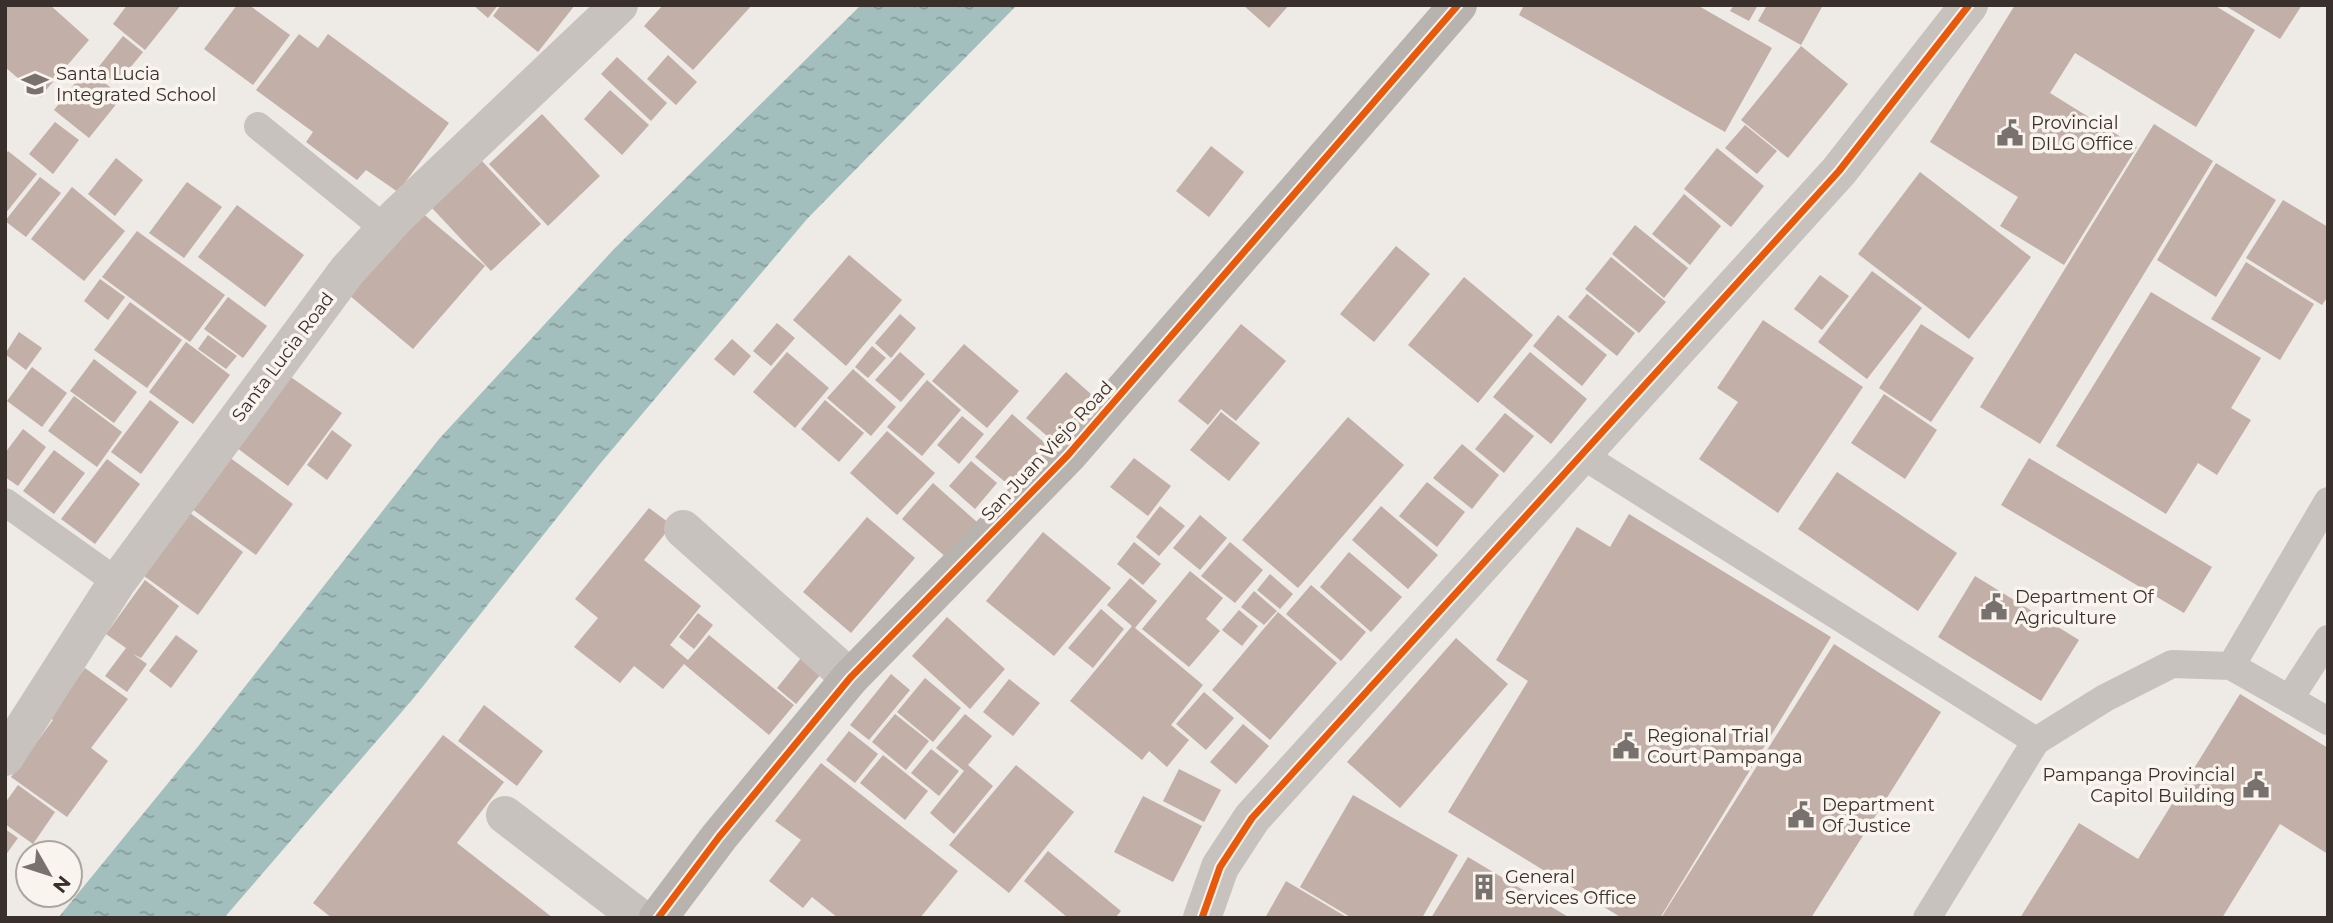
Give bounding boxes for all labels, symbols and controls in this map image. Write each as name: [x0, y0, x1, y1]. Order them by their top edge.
place label: Santa Lucia Integrated School: [56, 63, 216, 106]
school or university icon: Santa Lucia Integrated School: [20, 69, 50, 99]
place label: Provincial DILG Office: [2031, 112, 2133, 155]
public building icon: Provincial DILG Office: [1995, 118, 2025, 148]
street label: Santa Lucia Road: [227, 288, 339, 426]
street label: San Juan Viejo Road: [977, 377, 1117, 525]
place label: Department Of Agriculture: [2015, 586, 2155, 629]
public building icon: Department Of Agriculture: [1979, 592, 2009, 622]
place label: Regional Trial Court Pampanga: [1647, 725, 1803, 768]
public building icon: Regional Trial Court Pampanga: [1611, 731, 1641, 761]
place label: Pampanga Provincial Capitol Building: [2042, 764, 2235, 807]
public building icon: Pampanga Provincial Capitol Building: [2241, 770, 2271, 800]
place label: Department Of Justice: [1822, 794, 1935, 837]
public building icon: Department Of Justice: [1786, 800, 1816, 830]
north arrow: [14, 839, 84, 909]
place label: General Services Office: [1505, 866, 1637, 909]
text: N: [48, 871, 76, 898]
building icon: General Services Office: [1469, 872, 1499, 902]

